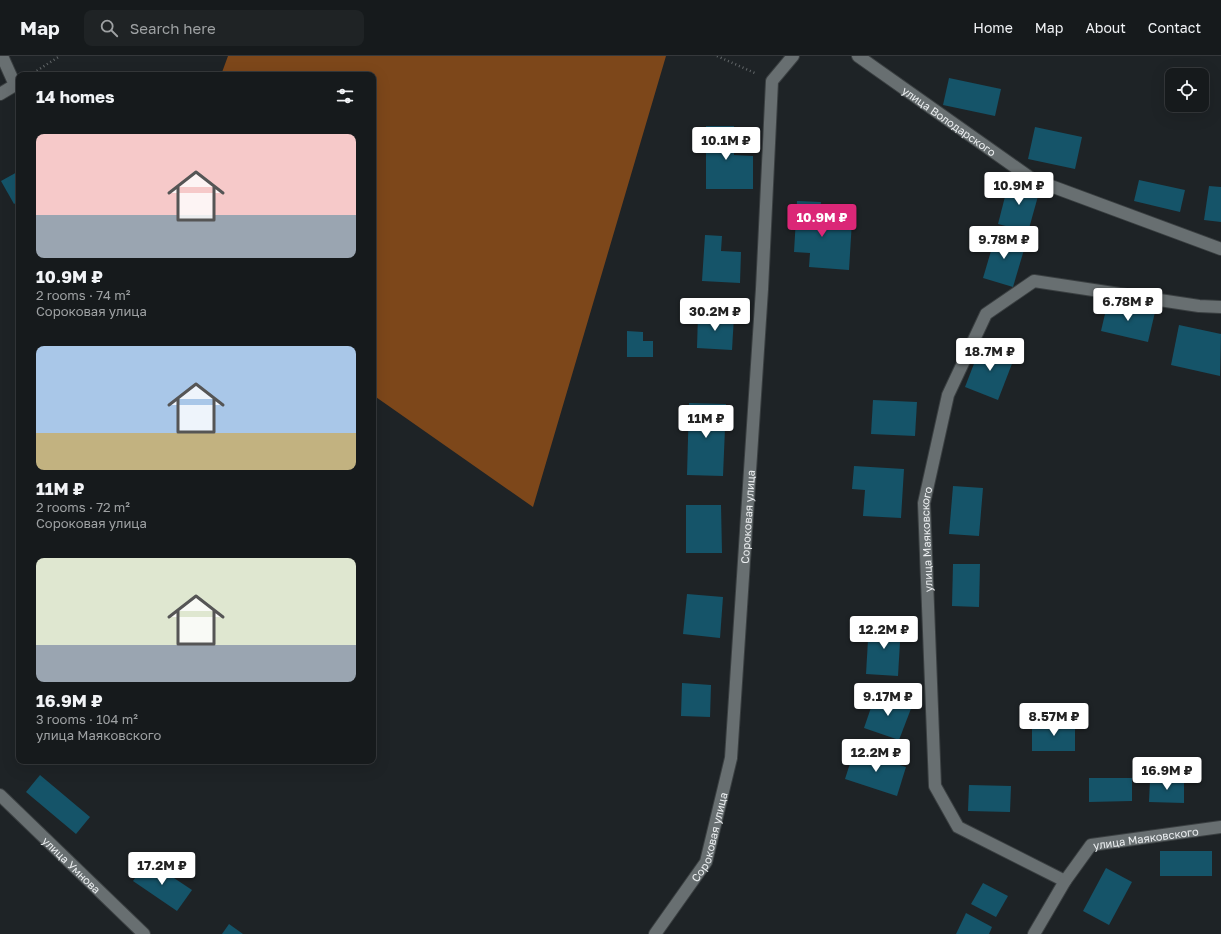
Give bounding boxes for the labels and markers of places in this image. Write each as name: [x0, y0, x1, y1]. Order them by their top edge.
pin: 10.1M ₽: [689, 127, 763, 161]
pin: 10.9M ₽: [982, 172, 1056, 206]
pin: 10.9M ₽: [785, 204, 859, 238]
pin: 9.78M ₽: [967, 226, 1041, 260]
pin: 6.78M ₽: [1091, 288, 1165, 322]
pin: 30.2M ₽: [678, 298, 752, 332]
pin: 18.7M ₽: [953, 338, 1027, 372]
pin: 11M ₽: [678, 405, 734, 439]
pin: 12.2M ₽: [847, 616, 921, 650]
pin: 9.17M ₽: [851, 683, 925, 717]
pin: 8.57M ₽: [1017, 703, 1091, 737]
pin: 12.2M ₽: [839, 739, 913, 773]
pin: 16.9M ₽: [1130, 757, 1204, 791]
pin: 17.2M ₽: [125, 852, 199, 886]

